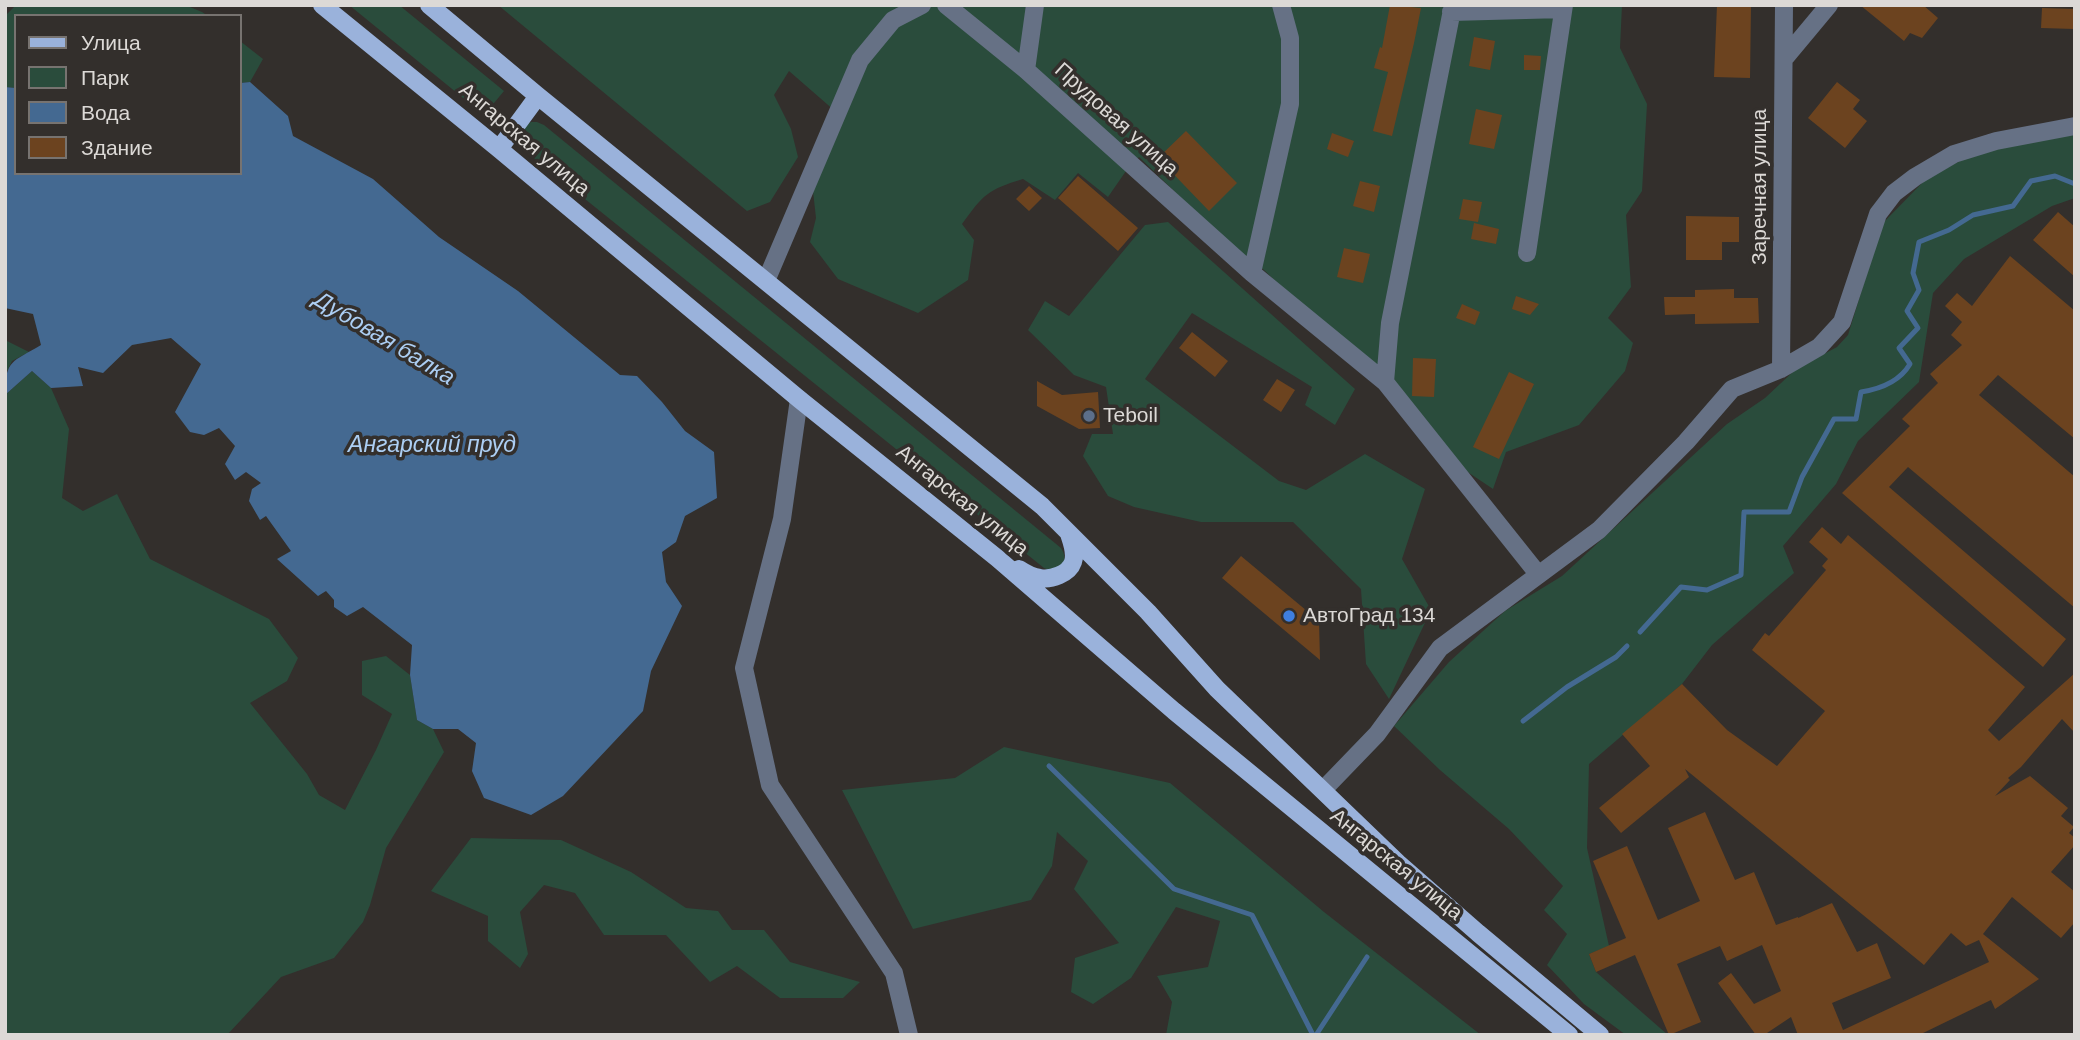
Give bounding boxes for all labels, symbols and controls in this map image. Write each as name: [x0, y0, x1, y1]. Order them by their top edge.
legend: [14, 14, 242, 175]
text: Улица: [81, 31, 141, 54]
street label: Прудовая улица: [1049, 58, 1183, 182]
text: Парк: [81, 66, 129, 89]
street label: Ангарская улица: [453, 78, 595, 202]
text: Вода: [81, 101, 130, 124]
street label: Заречная улица: [1747, 109, 1773, 265]
text: Здание: [81, 136, 153, 159]
water label: Дубовая балка: [309, 286, 459, 392]
place label: Teboil: [1103, 403, 1158, 429]
marker: Teboil: [1081, 408, 1097, 424]
water label: Ангарский пруд: [348, 432, 516, 460]
street label: Ангарская улица: [891, 440, 1033, 562]
place label: АвтоГрад 134: [1303, 603, 1435, 629]
marker: АвтоГрад 134: [1281, 608, 1297, 624]
street label: Ангарская улица: [1325, 804, 1467, 926]

